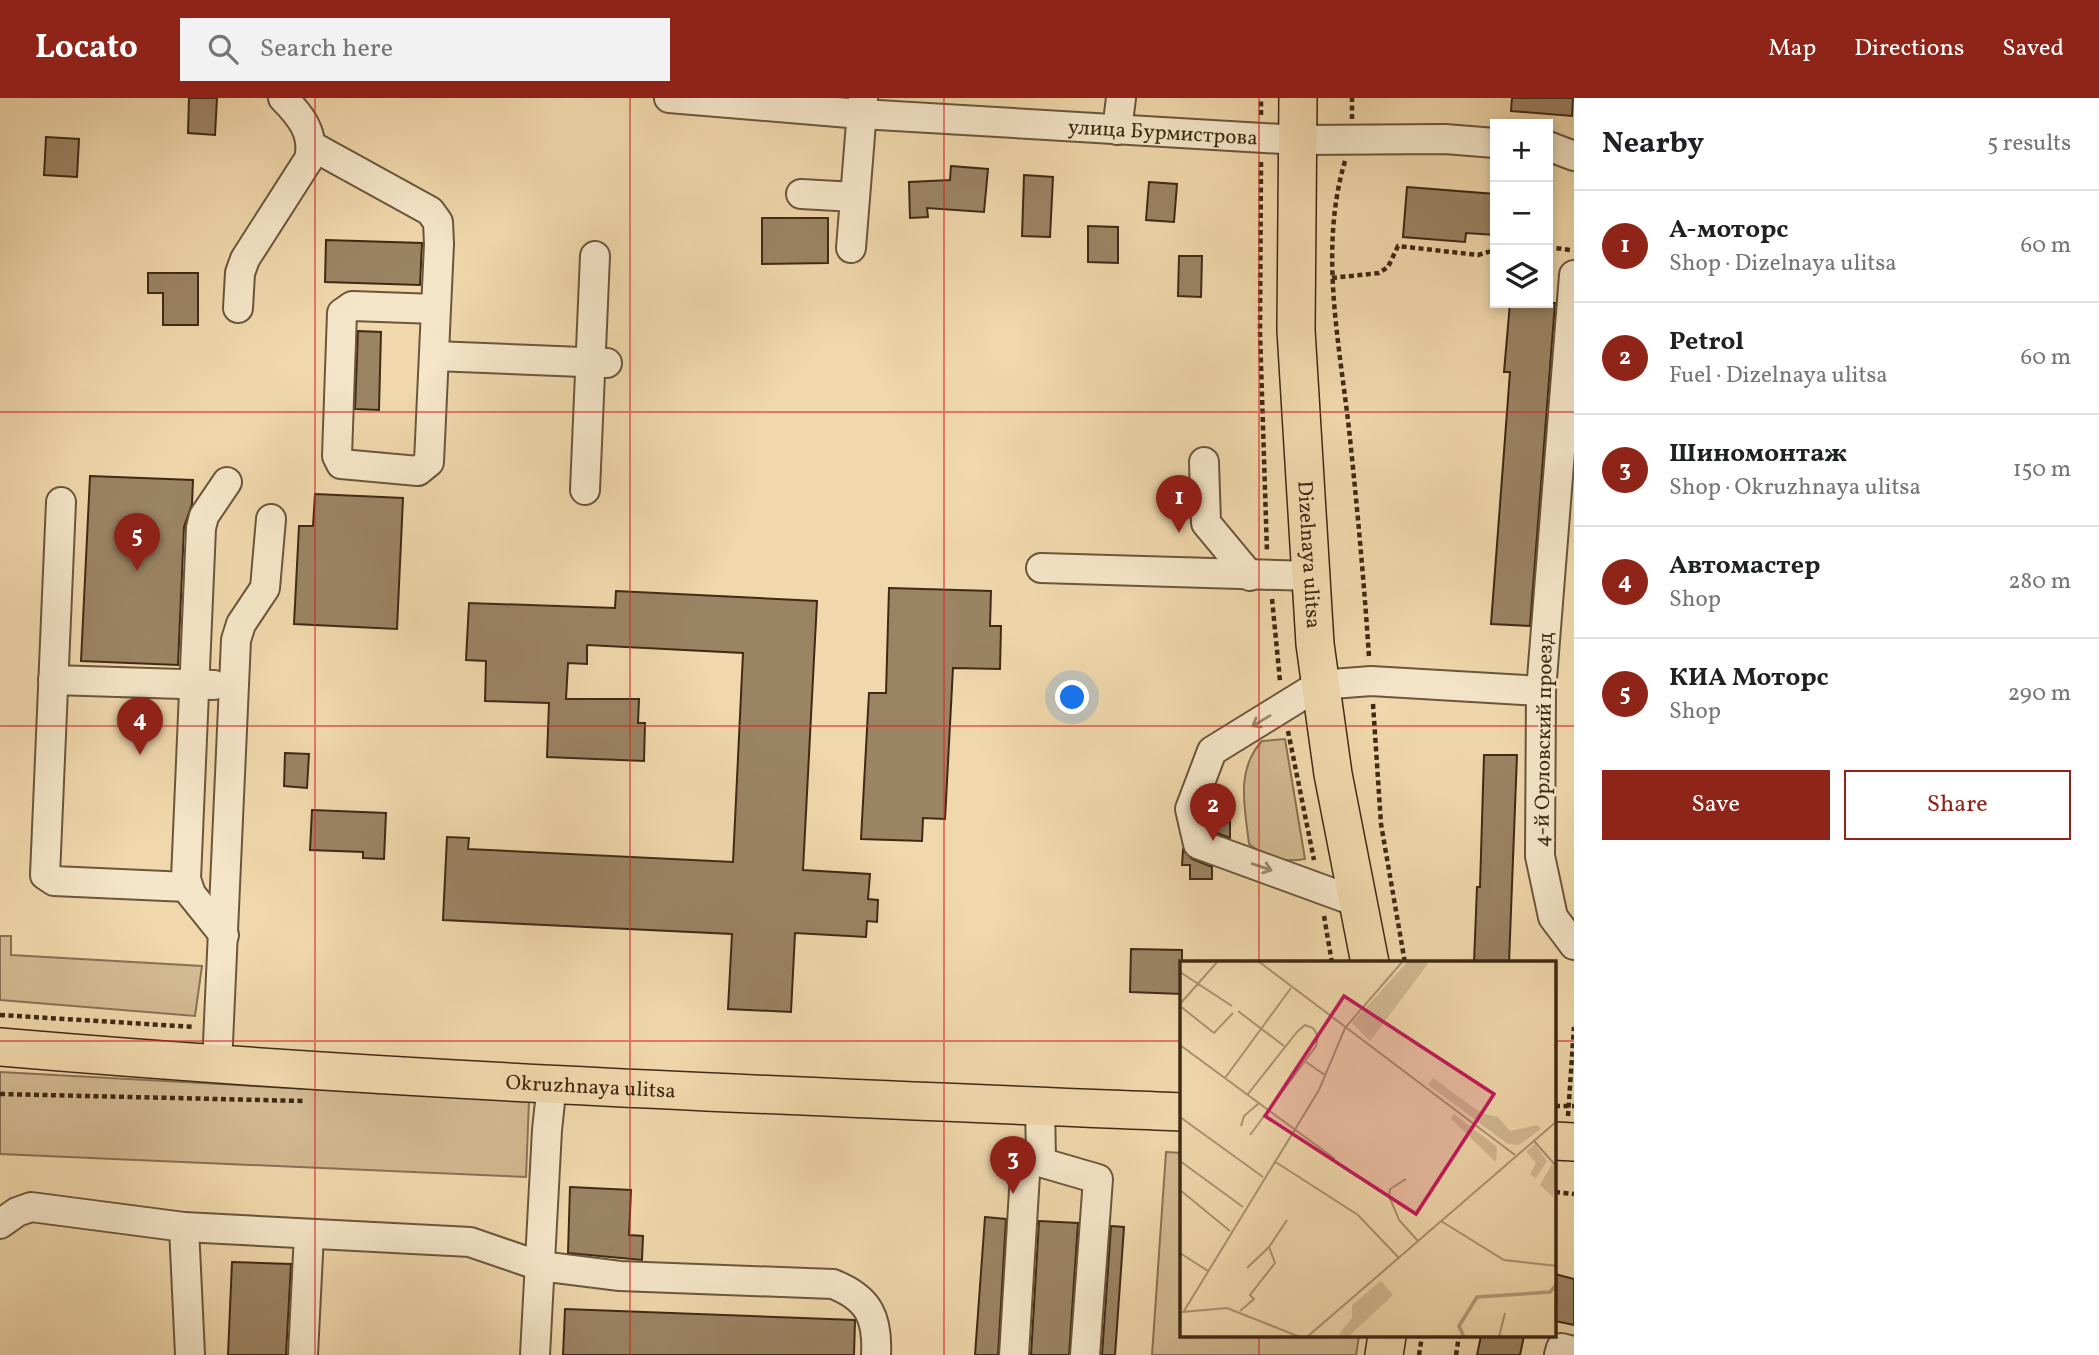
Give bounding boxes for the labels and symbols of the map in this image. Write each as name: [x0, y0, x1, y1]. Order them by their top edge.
street label: улица Бурмистрова: [1067, 113, 1259, 154]
pin: 1: [1156, 475, 1202, 533]
street label: Dizelnaya ulitsa: [1289, 480, 1327, 630]
pin: 5: [114, 513, 160, 571]
street label: 4-й Орловский проезд: [1528, 632, 1561, 848]
your location: [1055, 680, 1089, 714]
pin: 4: [117, 697, 163, 755]
one-way arrow: [1251, 714, 1271, 728]
pin: 2: [1190, 783, 1236, 841]
one-way arrow: [1251, 862, 1273, 874]
inset map: [1180, 961, 1556, 1338]
street label: Okruzhnaya ulitsa: [505, 1069, 676, 1106]
pin: 3: [990, 1136, 1036, 1194]

